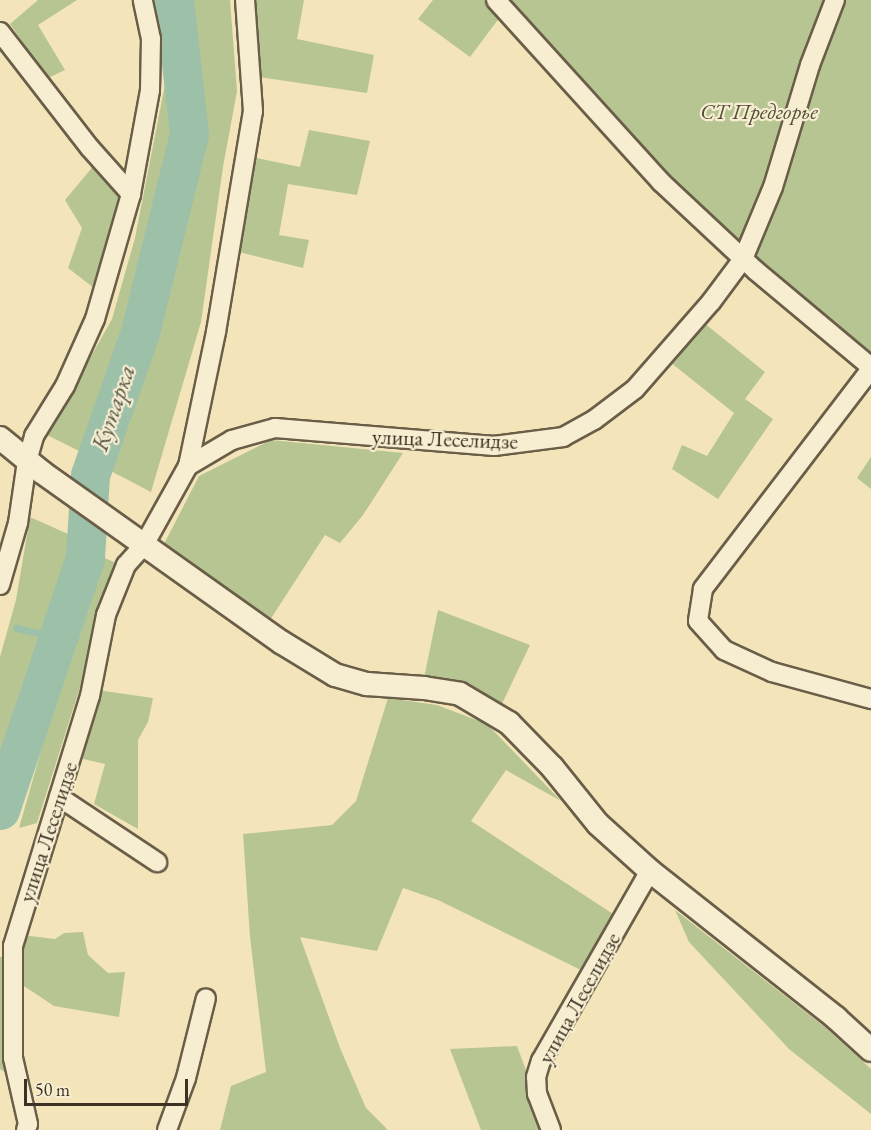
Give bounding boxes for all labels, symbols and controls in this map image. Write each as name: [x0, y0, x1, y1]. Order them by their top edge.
park label: СТ Предгорье: [700, 99, 818, 125]
water label: Кутарка: [85, 361, 141, 455]
street label: улица Леселидзе: [372, 423, 518, 455]
street label: улица Леселидзе: [13, 758, 83, 906]
street label: улица Леселидзе: [532, 928, 626, 1068]
scale bar: [27, 1067, 190, 1105]
text: 50 m: [35, 1078, 70, 1101]

